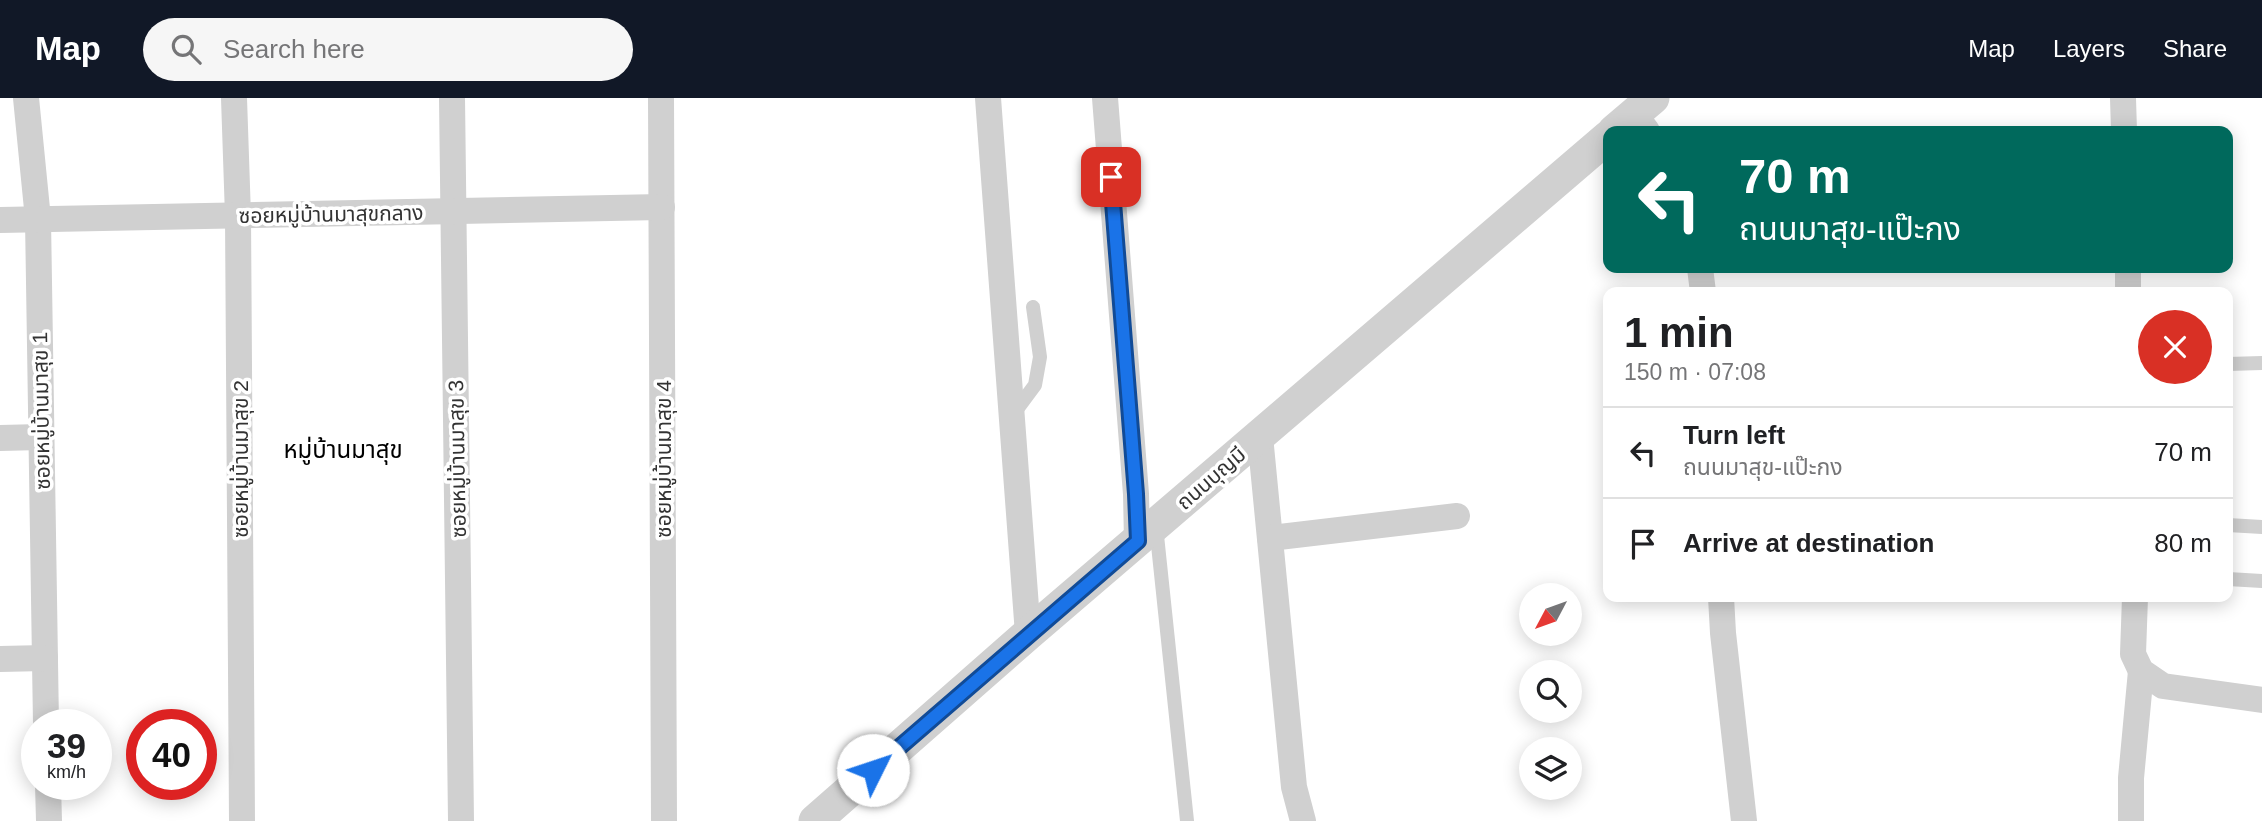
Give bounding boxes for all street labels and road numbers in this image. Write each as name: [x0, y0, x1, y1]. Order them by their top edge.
street label: ซอยหมู่บ้านมาสุขกลาง: [238, 201, 424, 229]
street label: ซอยหมู่บ้านมาสุข 1: [28, 332, 56, 490]
street label: ซอยหมู่บ้านมาสุข 2: [229, 380, 254, 538]
street label: ซอยหมู่บ้านมาสุข 3: [444, 380, 472, 538]
street label: ซอยหมู่บ้านมาสุข 4: [652, 380, 677, 538]
street label: ถนนบุญมี: [1172, 442, 1251, 515]

